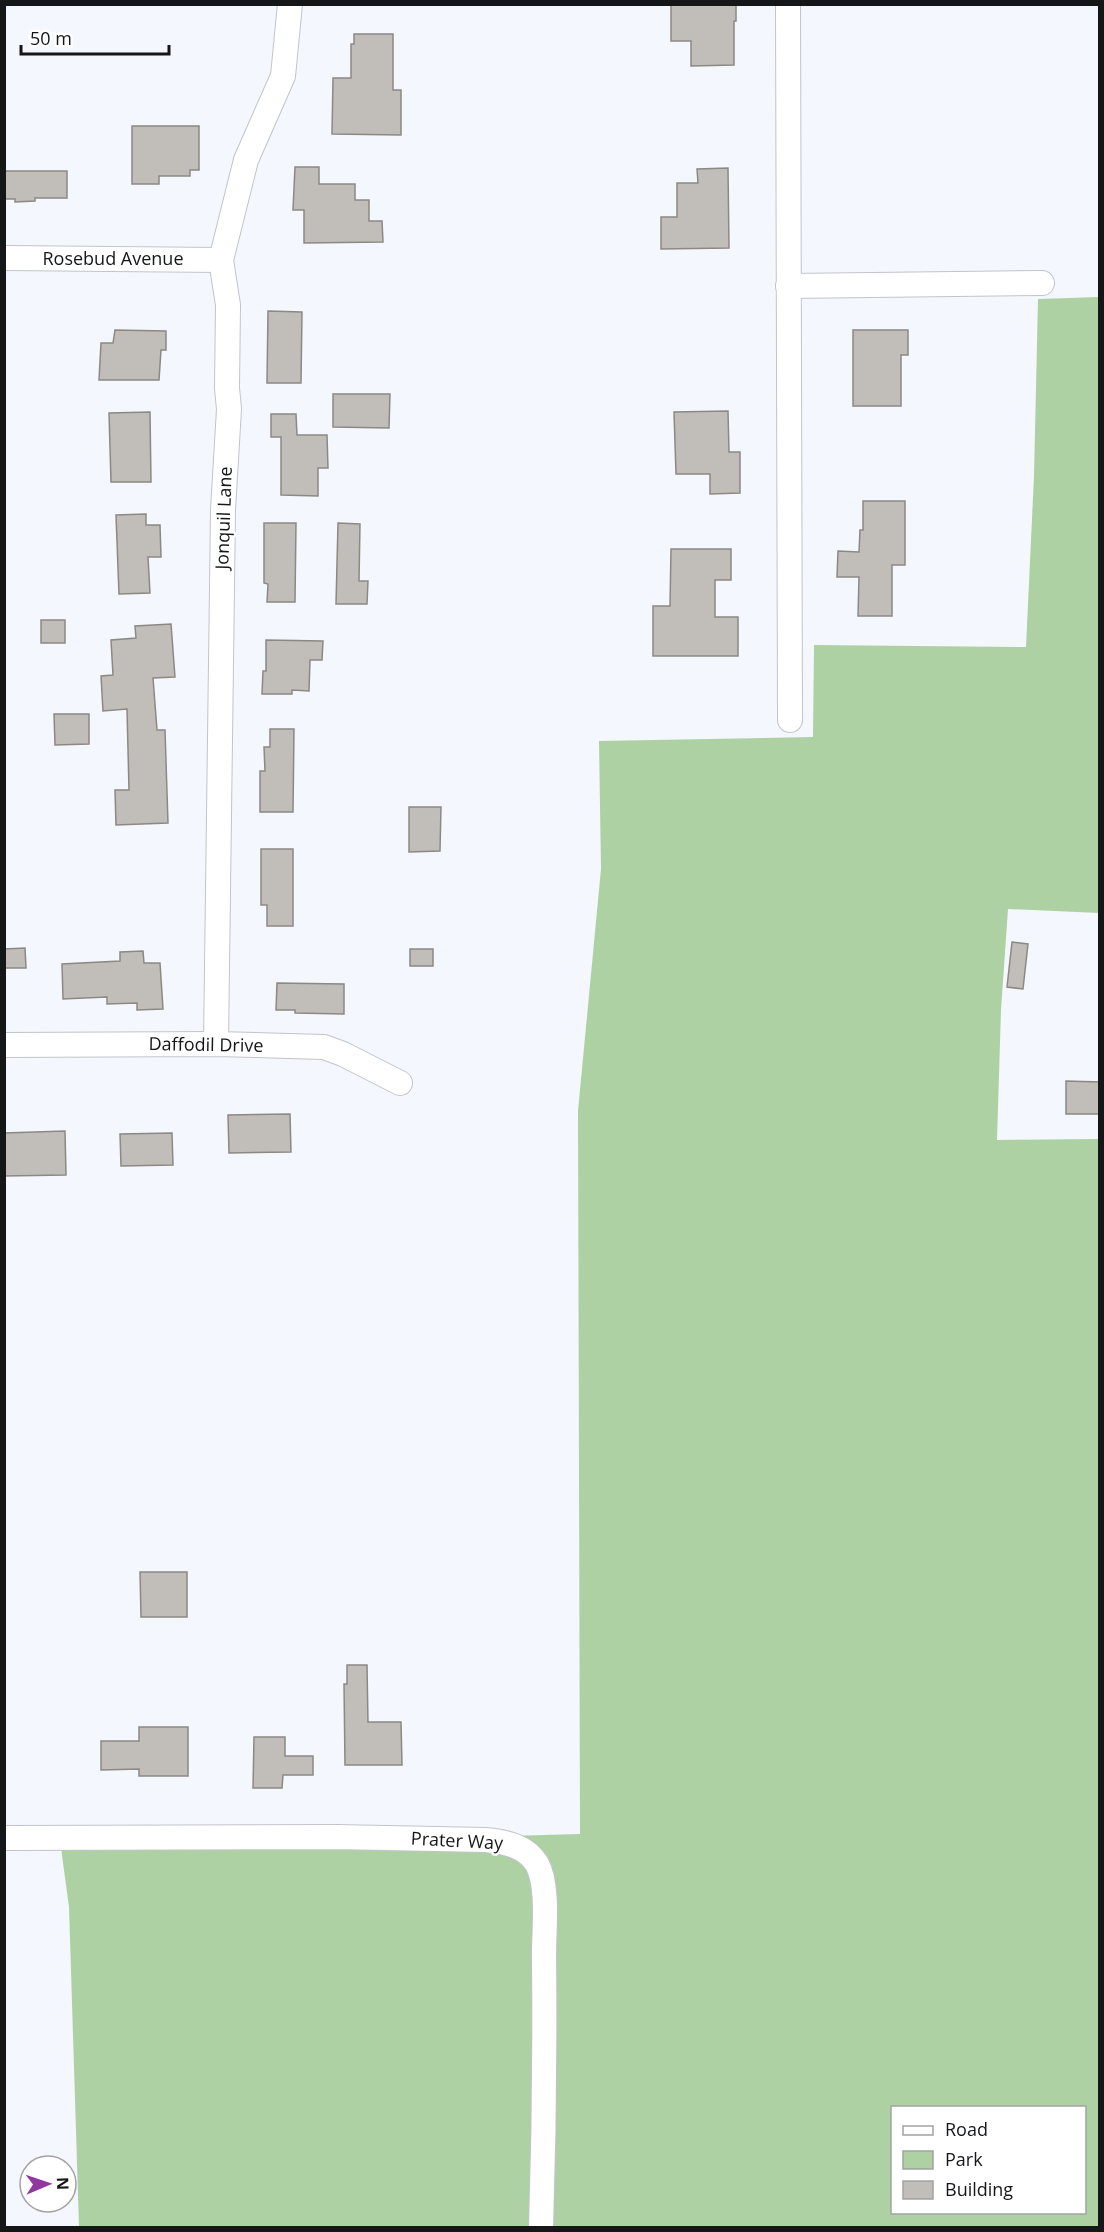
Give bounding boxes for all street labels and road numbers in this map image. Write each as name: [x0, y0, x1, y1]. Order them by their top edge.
street label: Rosebud Avenue: [42, 246, 184, 270]
street label: Jonquil Lane: [209, 466, 237, 572]
street label: Daffodil Drive: [148, 1031, 264, 1057]
street label: Prater Way: [410, 1826, 505, 1854]

